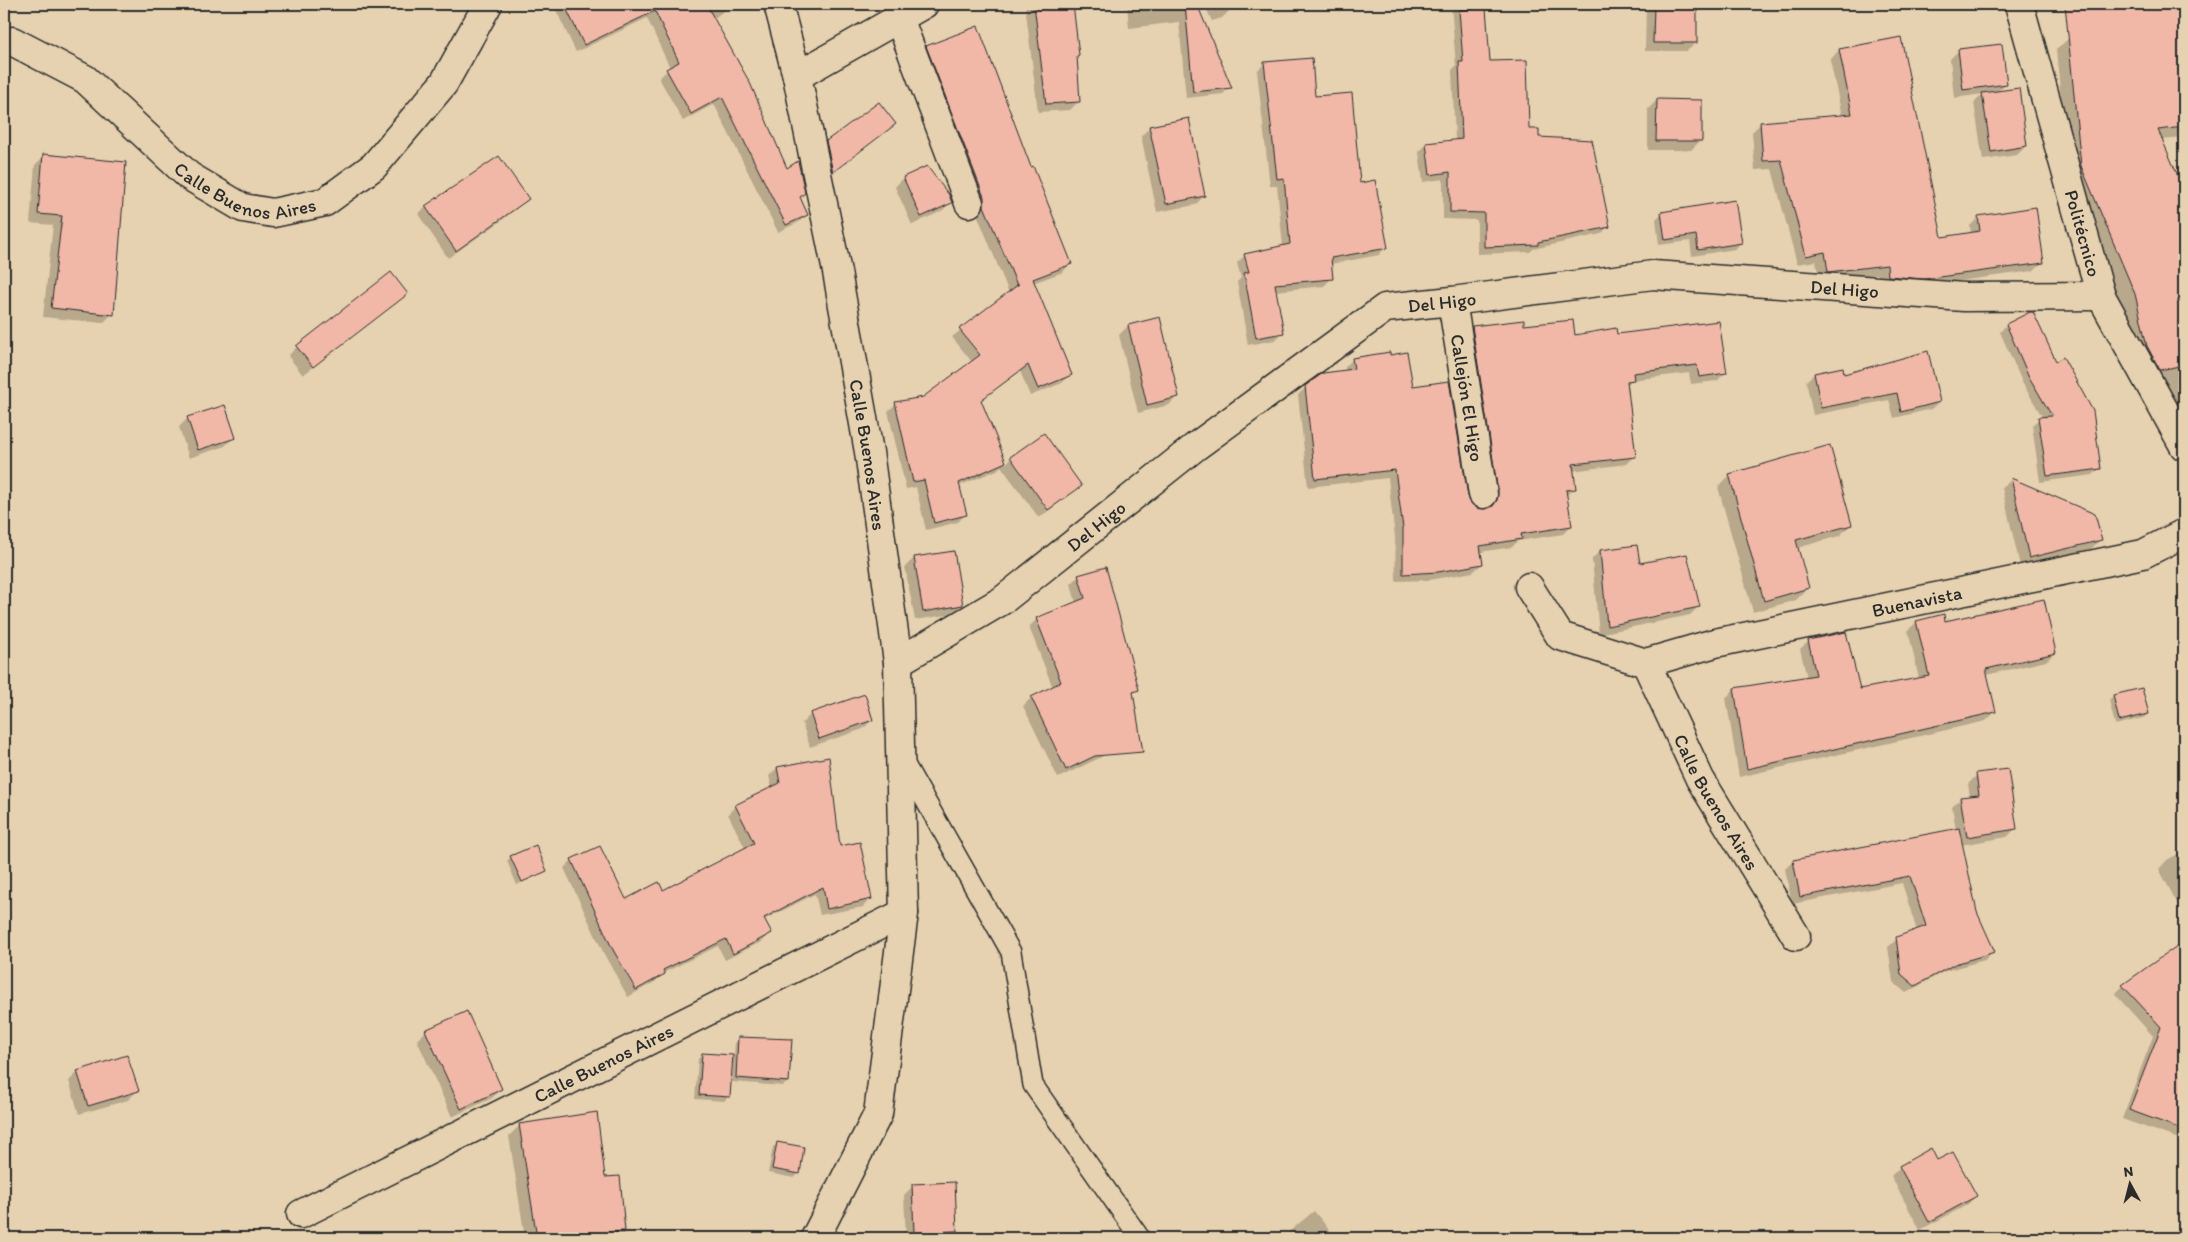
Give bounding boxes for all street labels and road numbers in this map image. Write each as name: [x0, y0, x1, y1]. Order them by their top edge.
street label: Calle Buenos Aires: [169, 157, 318, 225]
street label: Politécnico: [2060, 187, 2106, 279]
street label: Del Higo: [1810, 275, 1880, 303]
street label: Del Higo: [1407, 287, 1477, 318]
street label: Callejón El Higo: [1445, 332, 1489, 463]
street label: Calle Buenos Aires: [844, 377, 891, 532]
street label: Del Higo: [1062, 496, 1130, 557]
street label: Buenavista: [1870, 581, 1964, 622]
street label: Calle Buenos Aires: [1669, 730, 1764, 874]
street label: Calle Buenos Aires: [530, 1019, 677, 1108]

